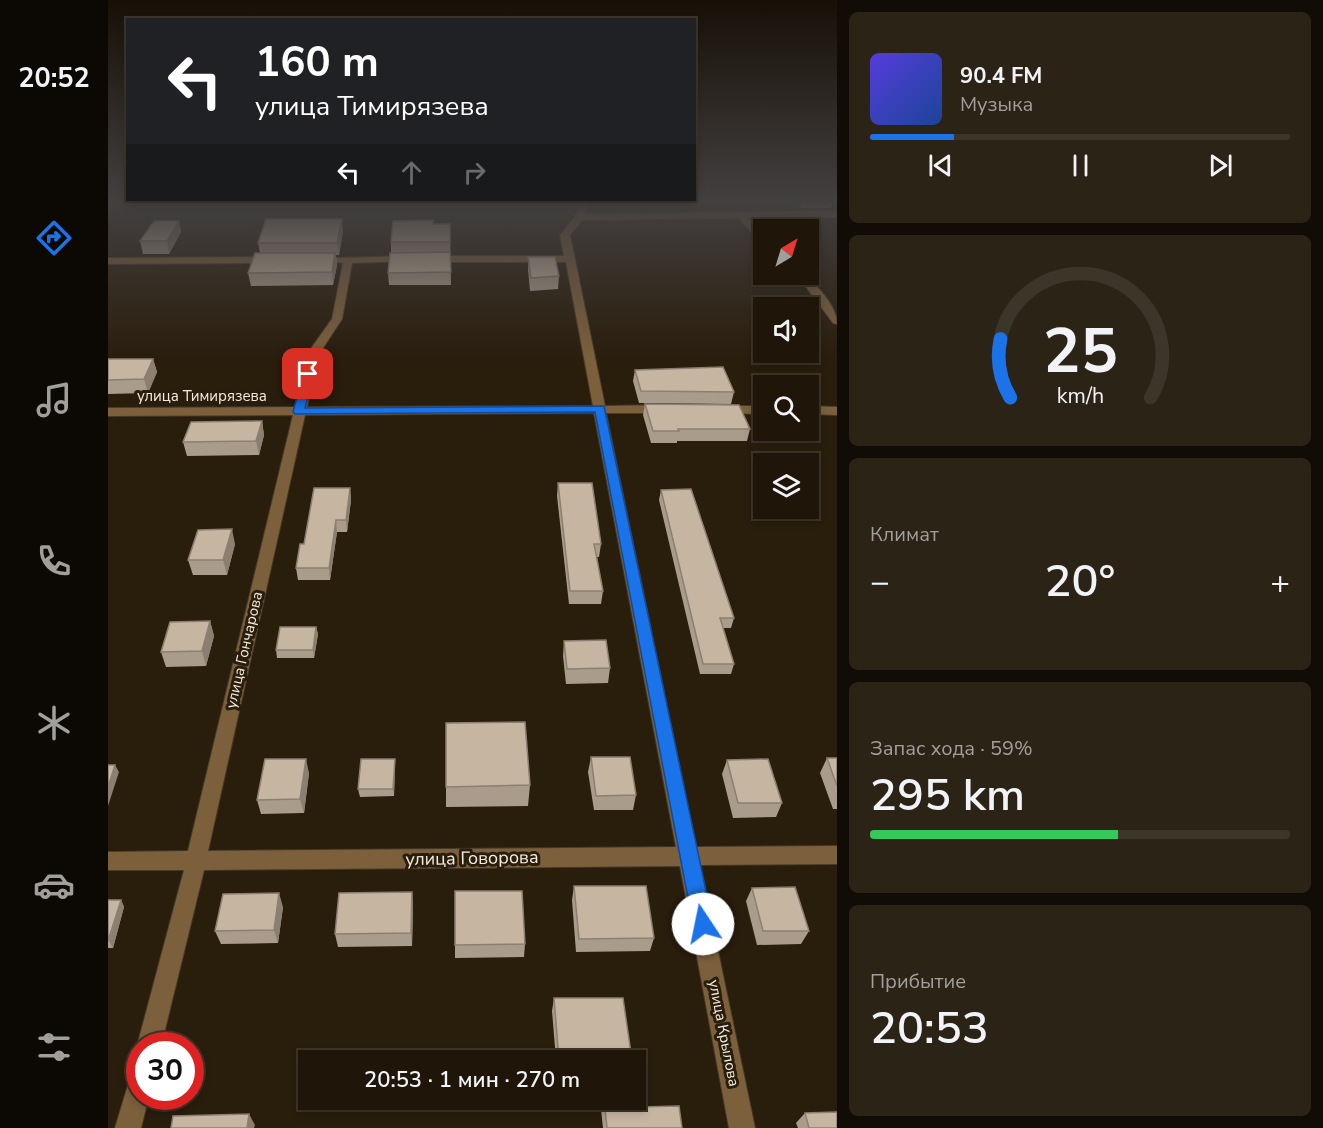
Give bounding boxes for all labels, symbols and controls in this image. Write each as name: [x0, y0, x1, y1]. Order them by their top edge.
text: 160 m: [255, 34, 379, 91]
icon: left: [156, 42, 234, 120]
text: 20:52: [18, 60, 90, 97]
text: 90.4 FM: [960, 61, 1042, 91]
text: улица Тимирязева: [255, 88, 489, 125]
text: Музыка: [960, 91, 1033, 118]
icon: previous: [924, 149, 957, 182]
icon: pause: [1064, 149, 1097, 182]
icon: next: [1204, 149, 1237, 182]
icon: left: [332, 156, 365, 189]
icon: ahead: [395, 156, 428, 189]
icon: right: [458, 156, 491, 189]
icon: directions: [33, 217, 75, 259]
north arrow: [753, 219, 819, 285]
map controls: [753, 219, 819, 519]
button: sound: [753, 297, 819, 363]
text: 25: [1043, 309, 1117, 394]
pin: [282, 348, 333, 399]
icon: arrive: [291, 357, 324, 390]
button: search: [753, 375, 819, 441]
icon: music: [33, 379, 75, 421]
text: km/h: [1056, 381, 1104, 411]
street label: улица Тимирязева: [137, 386, 267, 406]
button: layers: [753, 453, 819, 519]
text: Климат: [870, 521, 939, 548]
icon: phone: [33, 540, 75, 582]
text: 20°: [1045, 551, 1115, 612]
text: −: [870, 560, 890, 605]
text: +: [1270, 560, 1290, 605]
street label: улица Гончарова: [221, 590, 267, 710]
icon: climate: [33, 702, 75, 744]
text: Запас хода · 59%: [870, 735, 1033, 762]
text: 295 km: [870, 765, 1025, 826]
street label: улица Говорова: [405, 845, 539, 871]
icon: car: [33, 864, 75, 906]
position arrow: [671, 892, 735, 956]
text: Прибытие: [870, 968, 966, 995]
street label: улица Крылова: [704, 978, 744, 1088]
text: 20:53: [870, 998, 989, 1059]
icon: filters: [33, 1026, 75, 1068]
speed limit sign: 30: [126, 1032, 204, 1110]
text: 20:53 · 1 мин · 270 m: [364, 1065, 580, 1095]

